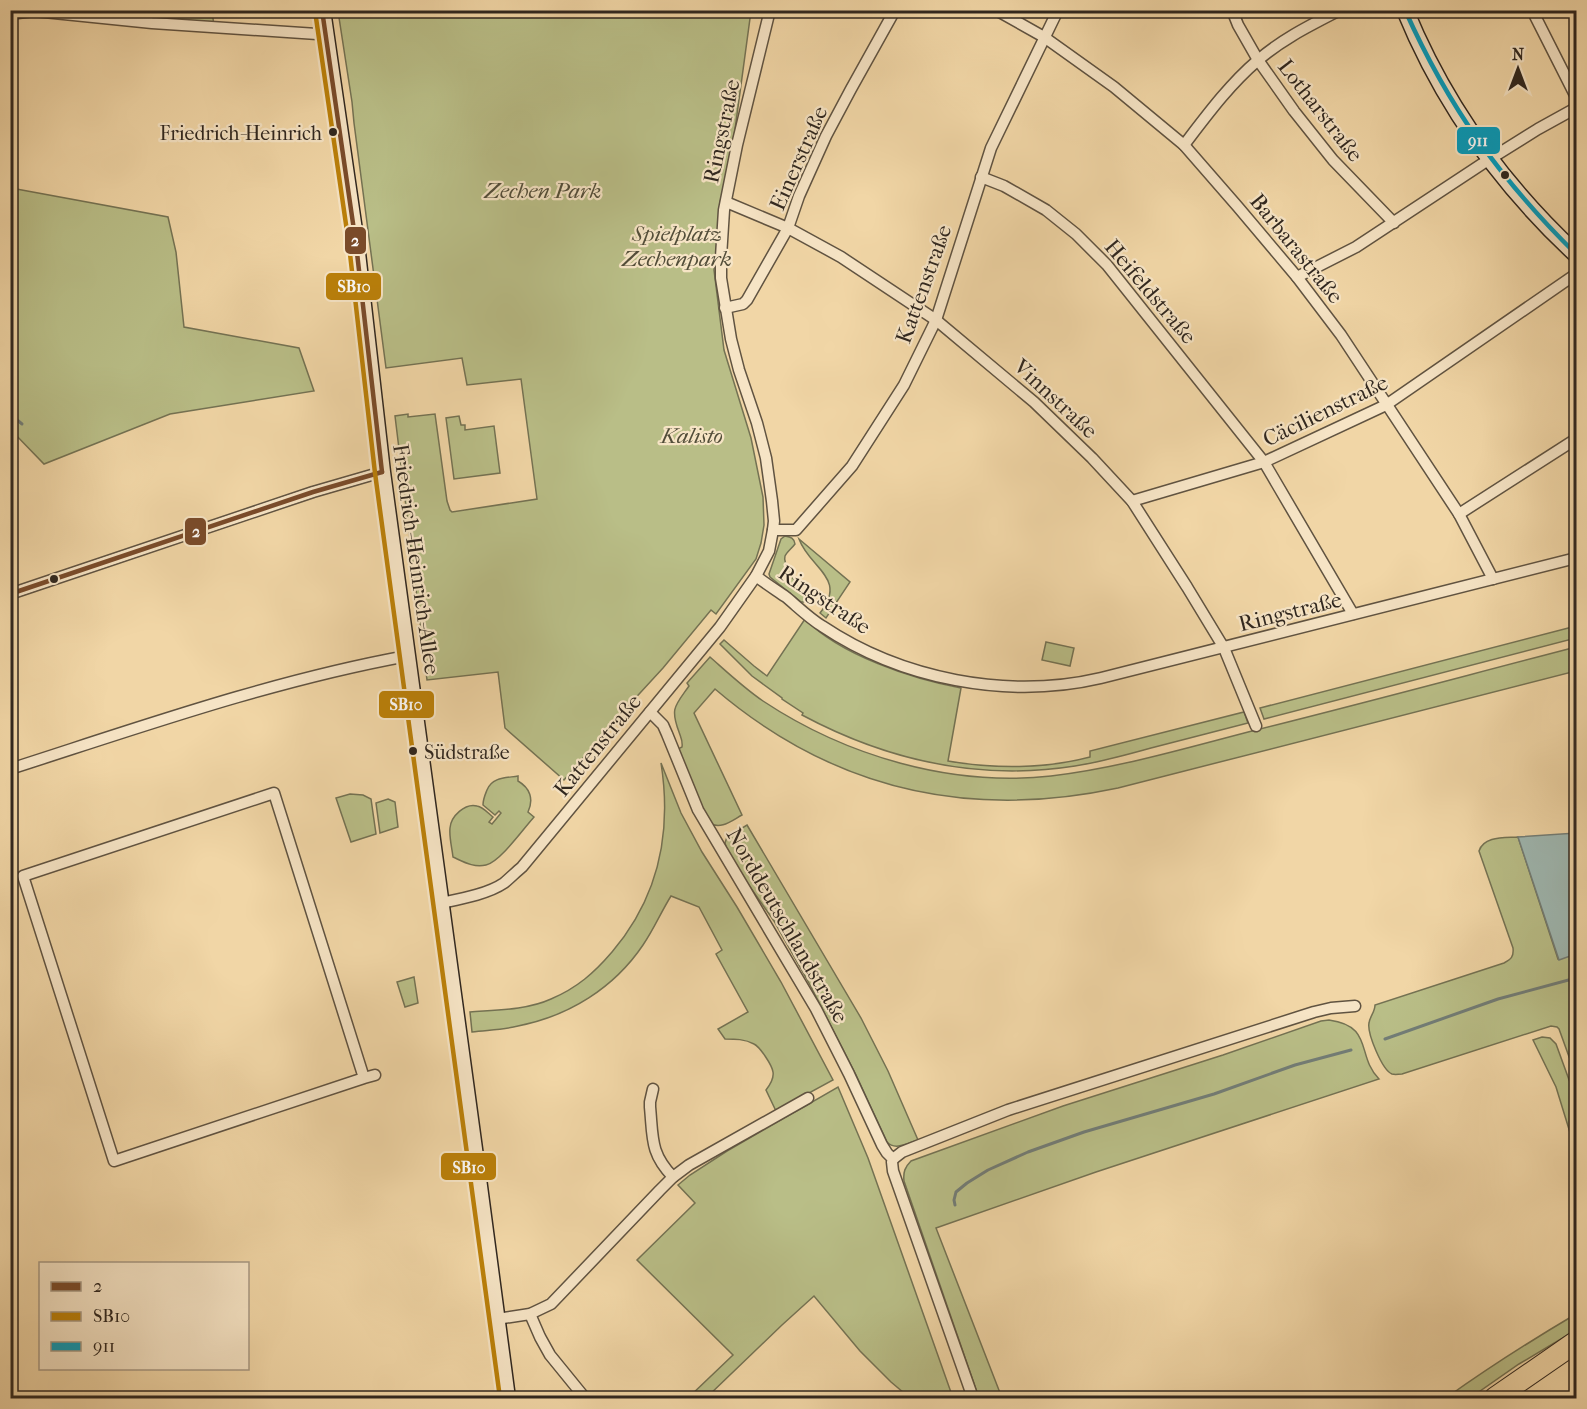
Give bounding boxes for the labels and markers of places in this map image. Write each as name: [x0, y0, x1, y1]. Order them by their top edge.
place label: Friedrich-Heinrich: [160, 122, 323, 145]
marker: Friedrich-Heinrich: [327, 126, 339, 138]
unlabelled marker: [1499, 169, 1511, 181]
unlabelled marker: [48, 573, 60, 585]
place label: Südstraße: [424, 741, 510, 764]
marker: Südstraße: [407, 745, 419, 757]

